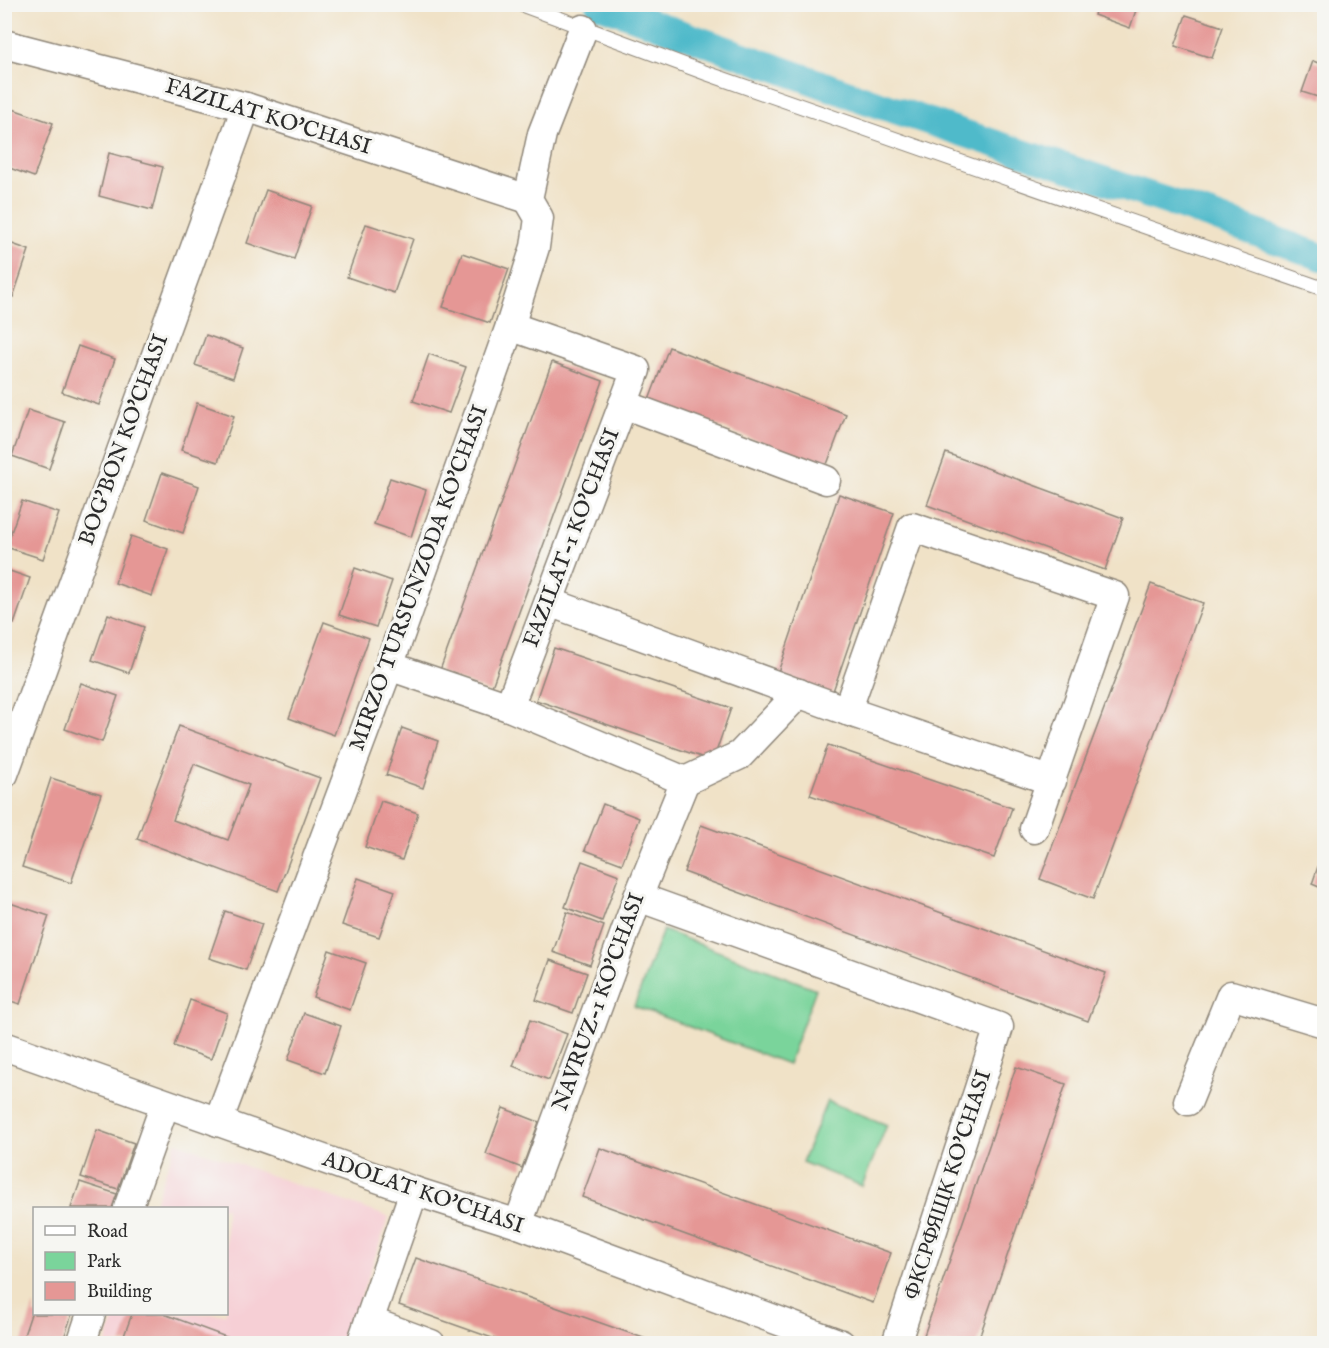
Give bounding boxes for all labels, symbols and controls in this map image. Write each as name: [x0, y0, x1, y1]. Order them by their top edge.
street label: FAZILAT KO'CHASI: [162, 72, 374, 162]
street label: BOG'BON KO'CHASI: [73, 331, 175, 549]
street label: MIRZO TURSUNZODA KO'CHASI: [343, 401, 495, 755]
street label: FAZILAT-1 KO'CHASI: [517, 425, 627, 651]
street label: NAVRUZ-1 KO'CHASI: [547, 889, 651, 1115]
street label: ФКСРФЯЩК KO'CHASI: [898, 1067, 998, 1303]
street label: ADOLAT KO'CHASI: [318, 1145, 527, 1241]
legend: [33, 1207, 228, 1315]
text: Road: [87, 1221, 128, 1244]
text: Park: [87, 1251, 122, 1274]
text: Building: [87, 1281, 152, 1304]

